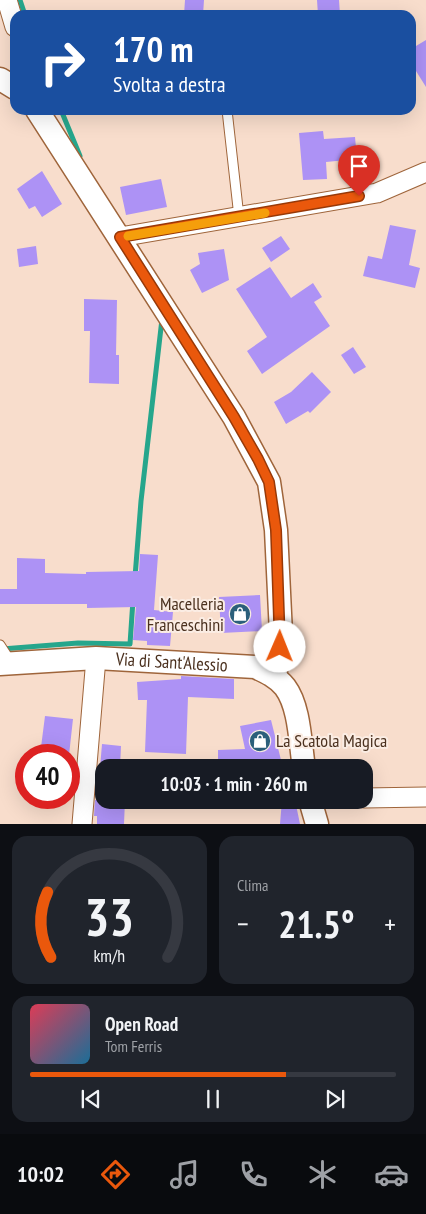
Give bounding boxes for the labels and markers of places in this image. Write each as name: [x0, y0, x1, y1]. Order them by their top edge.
pin: [338, 145, 380, 196]
place label: Macelleria Franceschini: [147, 592, 224, 636]
shop icon: Macelleria Franceschini: [228, 602, 252, 626]
shop icon: La Scatola Magica: [248, 729, 272, 753]
place label: La Scatola Magica: [276, 729, 387, 752]

